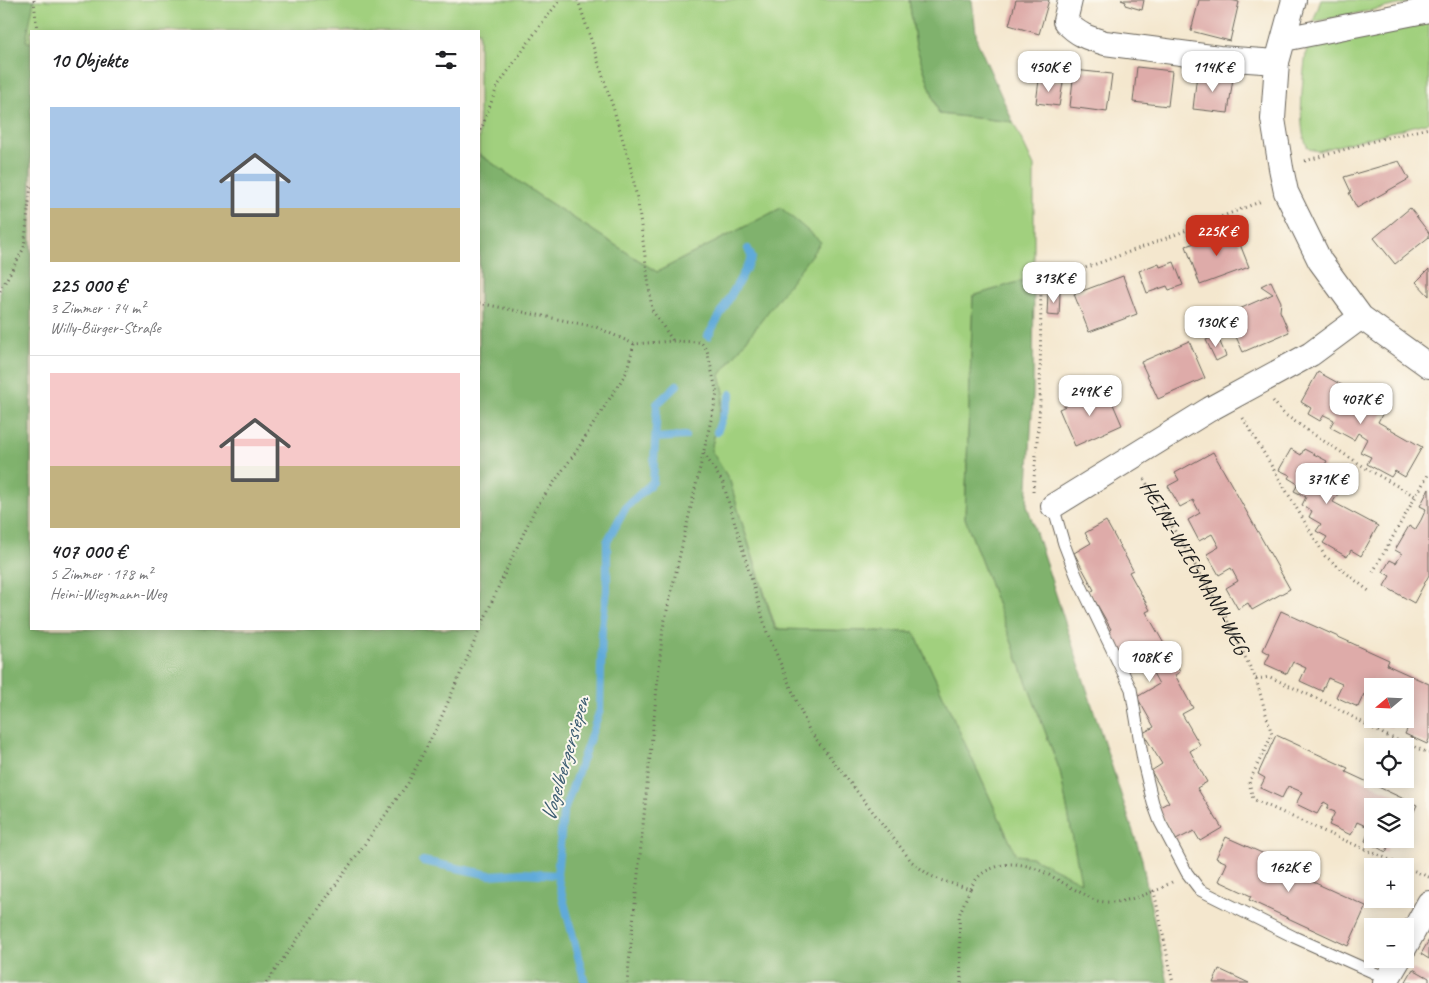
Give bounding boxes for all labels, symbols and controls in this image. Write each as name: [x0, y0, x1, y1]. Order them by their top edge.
icon: filters: [432, 46, 460, 74]
text: 10 Objekte: [50, 47, 127, 73]
pin: 450K €: [1008, 51, 1090, 93]
pin: 114K €: [1172, 51, 1254, 93]
text: 450K €: [1029, 57, 1069, 77]
text: 114K €: [1193, 57, 1233, 77]
icon: home: [210, 140, 300, 230]
pin: 225K €: [1176, 214, 1258, 257]
text: 225K €: [1197, 221, 1237, 241]
pin: 313K €: [1013, 262, 1095, 304]
text: 313K €: [1034, 268, 1074, 288]
text: 225 000 €: [50, 272, 126, 298]
text: 3 Zimmer · 74 m²: [50, 298, 145, 318]
pin: 130K €: [1175, 306, 1257, 348]
text: 130K €: [1196, 312, 1236, 332]
text: Willy-Bürger-Straße: [50, 318, 161, 338]
pin: 249K €: [1049, 374, 1131, 417]
text: 249K €: [1070, 381, 1110, 401]
pin: 407K €: [1320, 382, 1402, 425]
text: 407K €: [1341, 389, 1381, 409]
icon: home: [210, 405, 300, 495]
pin: 371K €: [1286, 462, 1368, 505]
text: 371K €: [1307, 469, 1347, 489]
street label: HEINI-WIEGMANN-WEG: [1135, 475, 1256, 661]
text: 407 000 €: [50, 538, 126, 564]
text: 5 Zimmer · 178 m²: [50, 564, 152, 584]
text: Heini-Wiegmann-Weg: [50, 584, 167, 604]
pin: 108K €: [1109, 640, 1191, 683]
text: 108K €: [1130, 647, 1170, 667]
north arrow: [1364, 678, 1414, 728]
map controls: [1364, 678, 1414, 968]
water label: Vogelbergersiepen: [534, 692, 597, 825]
button: locate: [1364, 738, 1414, 788]
button: layers: [1364, 798, 1414, 848]
pin: 162K €: [1248, 850, 1330, 893]
text: 162K €: [1268, 857, 1310, 877]
button: +: [1364, 858, 1414, 908]
button: −: [1364, 918, 1414, 968]

